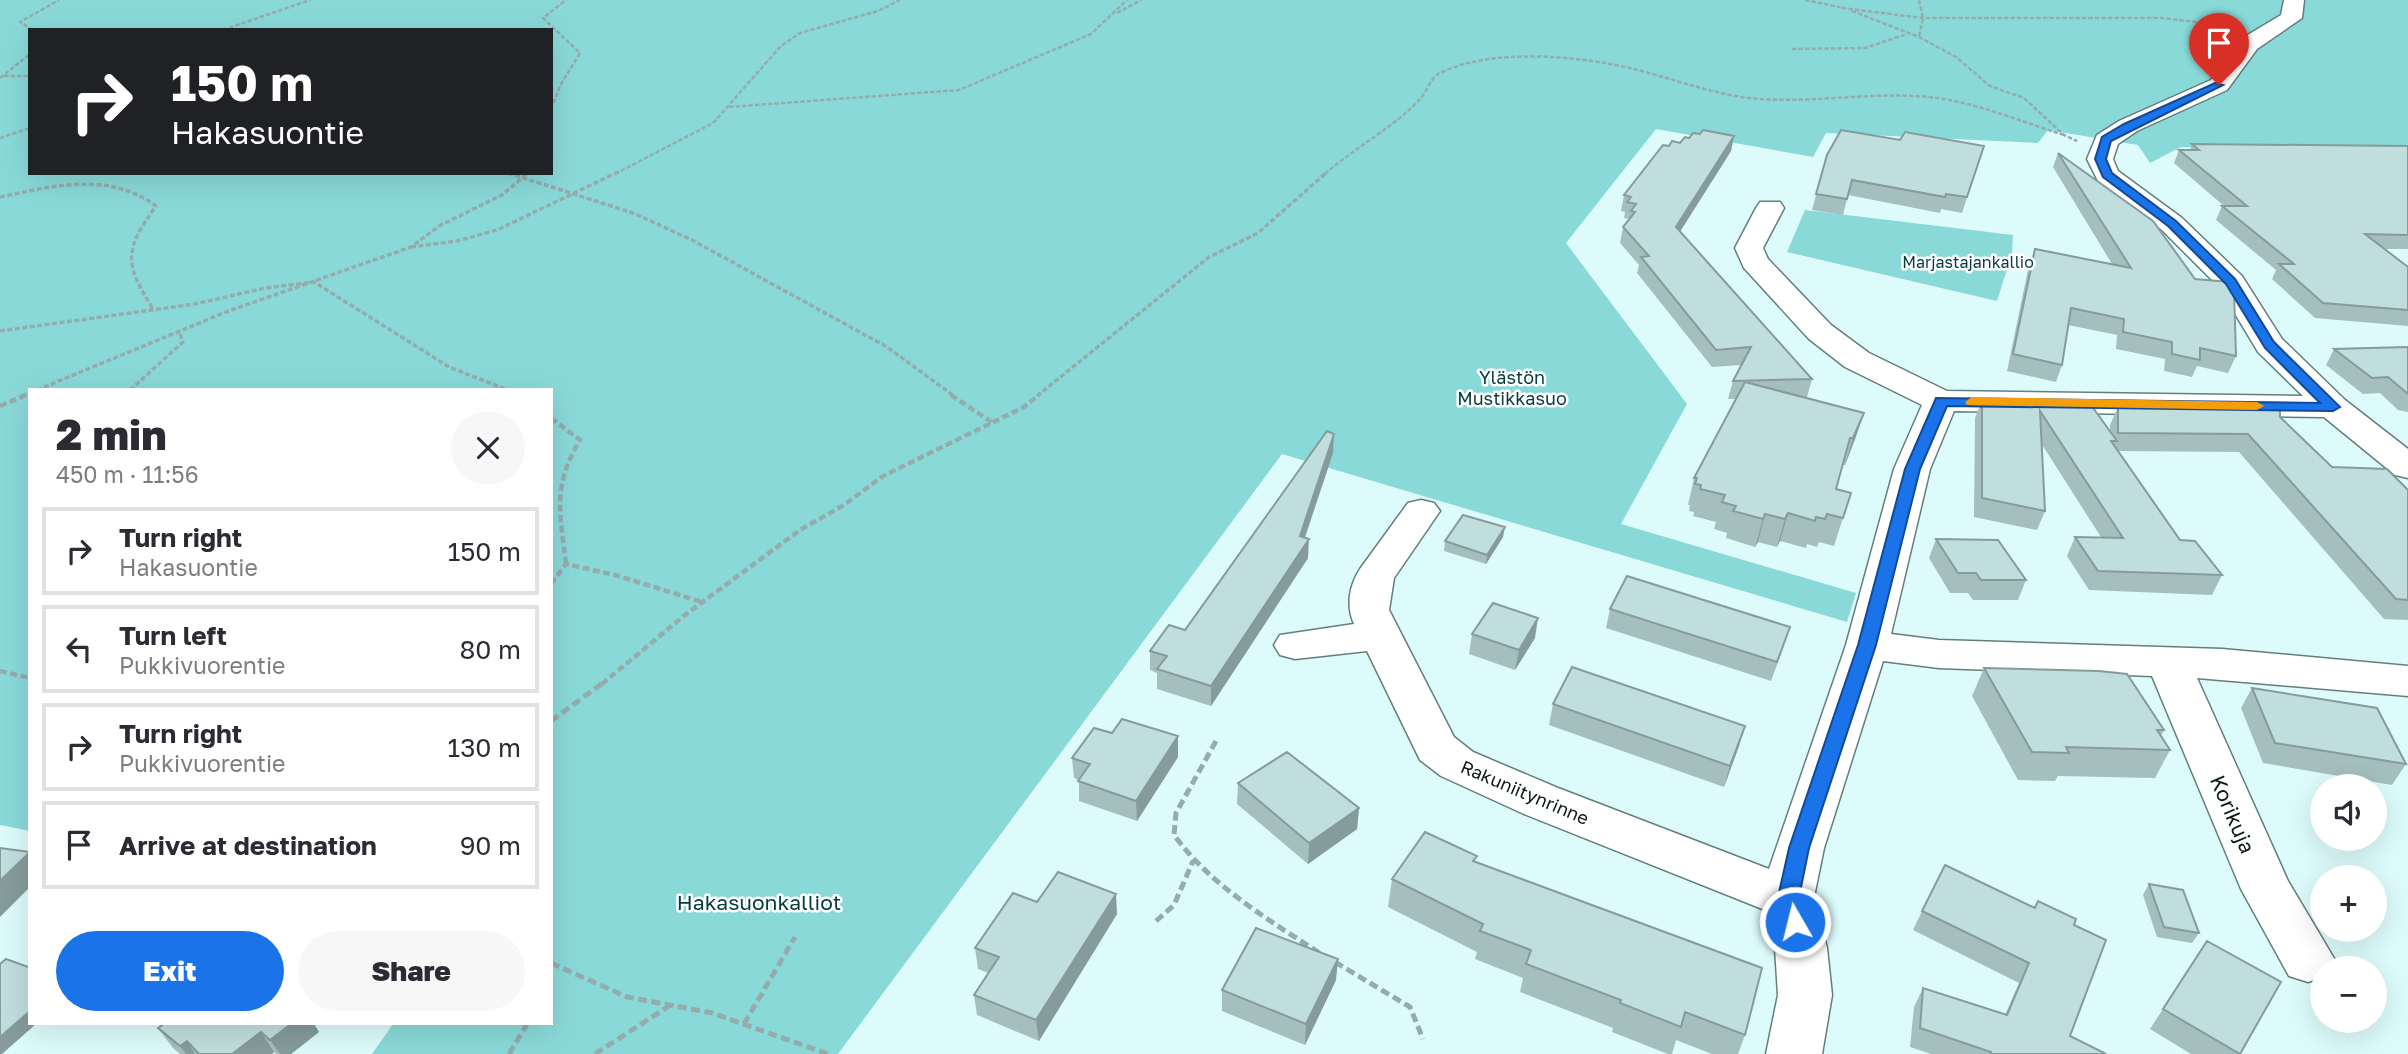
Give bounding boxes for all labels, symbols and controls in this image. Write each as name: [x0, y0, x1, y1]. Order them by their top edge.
pin: [2189, 13, 2249, 85]
icon: arrive: [2200, 24, 2238, 62]
text: 150 m: [171, 53, 313, 112]
icon: right: [56, 56, 147, 147]
text: Hakasuontie: [171, 113, 364, 151]
park label: Marjastajankallio: [1902, 252, 2034, 272]
park label: Ylästön Mustikkasuo: [1457, 366, 1567, 409]
text: 2 min: [56, 409, 167, 459]
button: close: [451, 411, 525, 485]
text: 450 m · 11:56: [56, 460, 199, 488]
text: Turn right: [119, 522, 242, 553]
icon: right: [60, 532, 98, 570]
text: 150 m: [448, 536, 521, 567]
text: Hakasuontie: [119, 553, 258, 581]
text: Turn left: [119, 620, 227, 651]
icon: left: [60, 630, 98, 668]
text: 80 m: [460, 634, 521, 665]
text: Pukkivuorentie: [119, 651, 285, 679]
text: Turn right: [119, 718, 242, 749]
icon: right: [60, 728, 98, 766]
text: 130 m: [448, 732, 521, 763]
text: Pukkivuorentie: [119, 749, 285, 777]
street label: Rakuniitynrinne: [1458, 755, 1592, 829]
street label: Korikuja: [2205, 771, 2261, 857]
map controls: [2310, 774, 2387, 1033]
button: sound: [2310, 774, 2387, 851]
icon: arrive: [60, 826, 98, 864]
text: Arrive at destination: [119, 830, 377, 861]
text: 90 m: [460, 830, 521, 861]
button: +: [2310, 865, 2387, 942]
position arrow: [1758, 885, 1832, 959]
park label: Hakasuonkalliot: [677, 889, 841, 915]
button: Exit: [56, 931, 284, 1011]
button: Share: [298, 931, 525, 1011]
button: −: [2310, 956, 2387, 1033]

